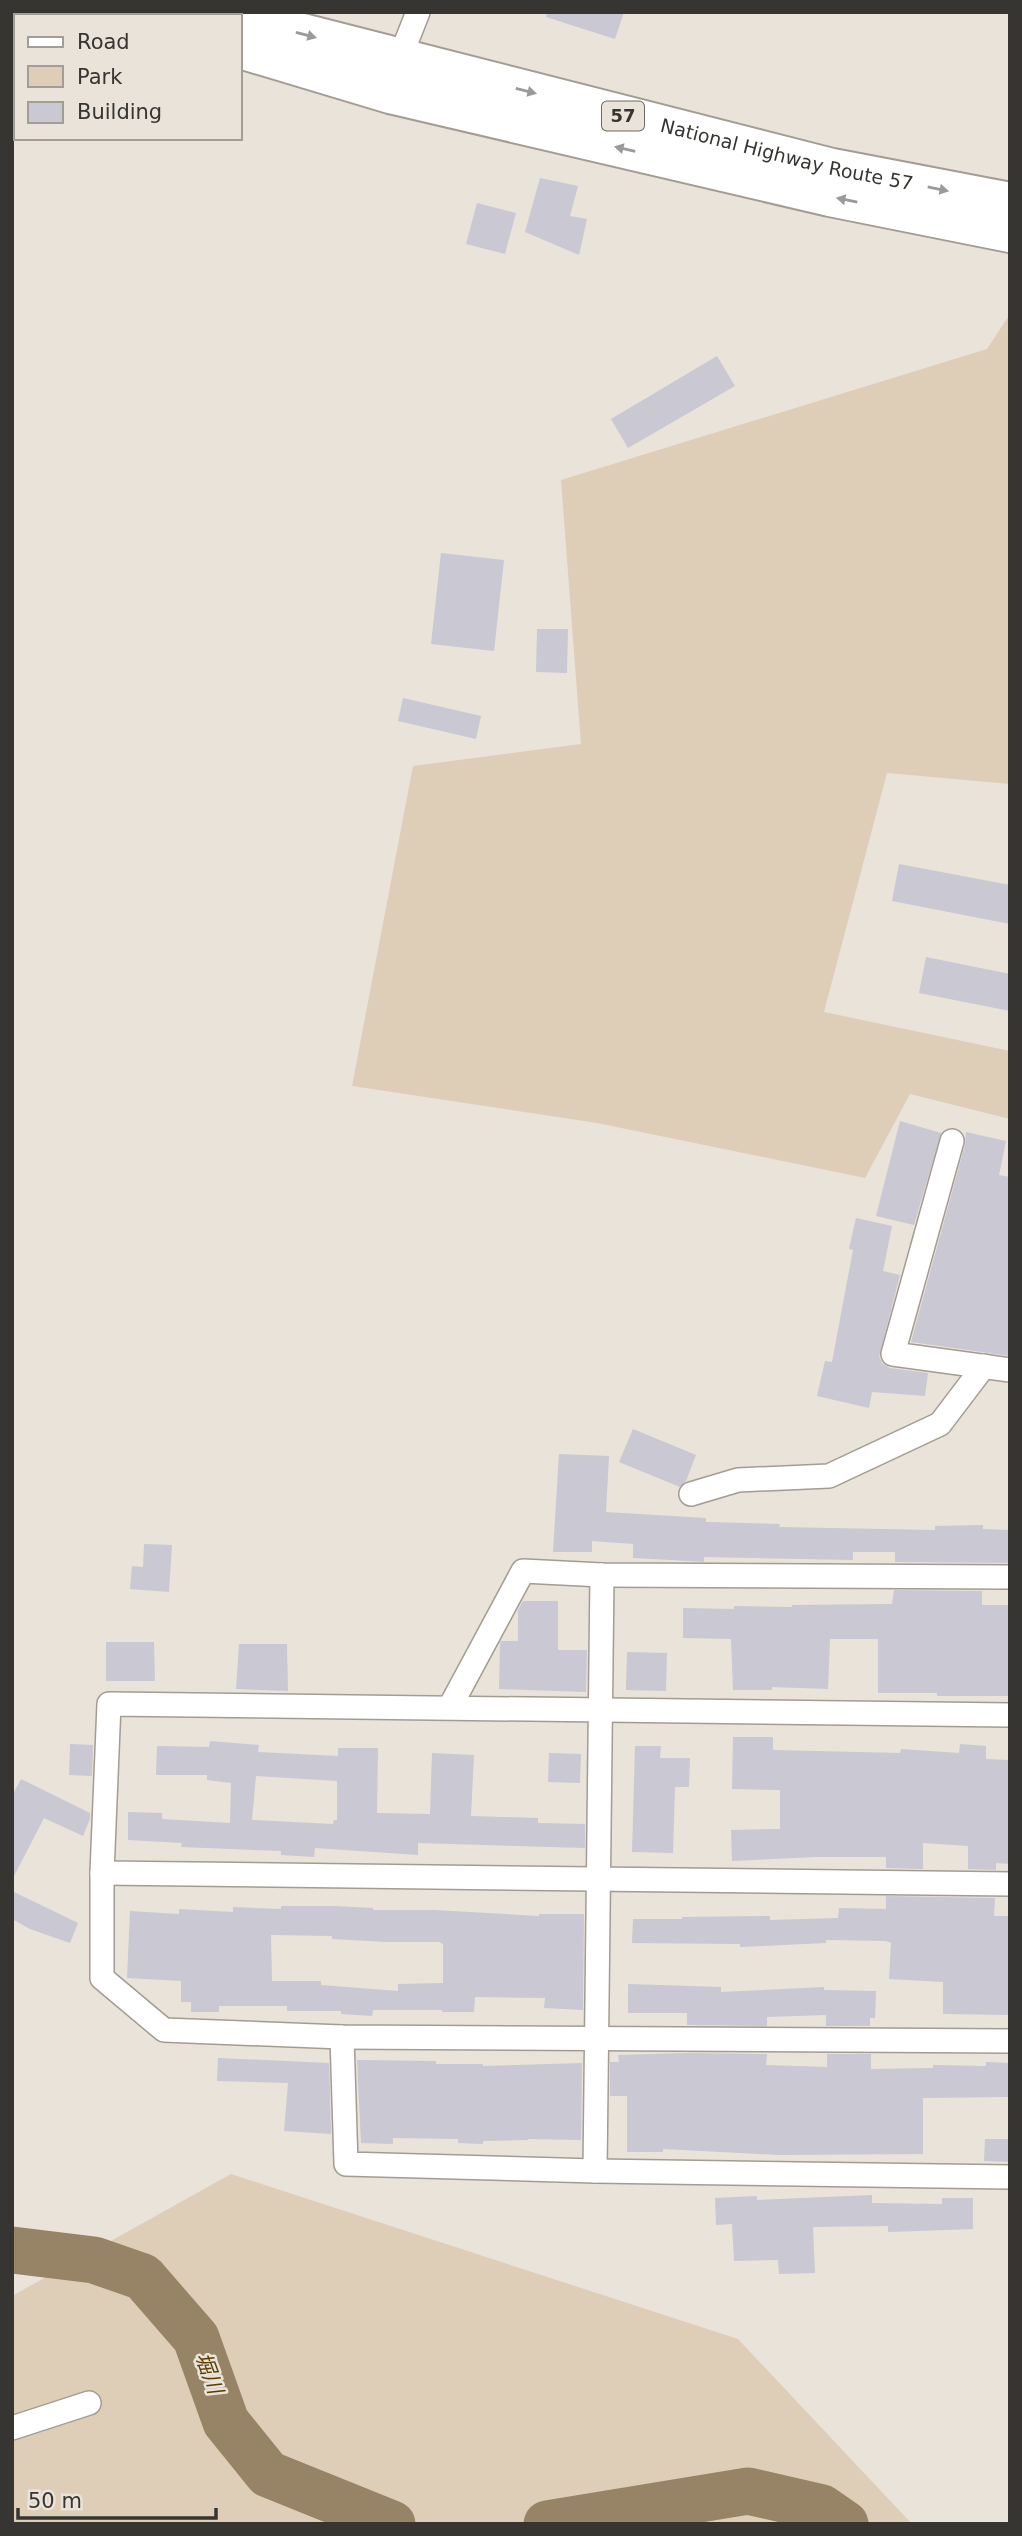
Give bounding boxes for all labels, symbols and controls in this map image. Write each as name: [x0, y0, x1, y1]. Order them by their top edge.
legend: [14, 14, 242, 140]
text: Road: [77, 30, 130, 54]
one-way arrow: [295, 30, 317, 41]
text: Park: [77, 65, 123, 89]
one-way arrow: [515, 86, 537, 97]
text: Building: [77, 100, 162, 124]
road number: 57: [602, 102, 644, 131]
street label: National Highway Route 57: [658, 114, 915, 194]
one-way arrow: [614, 143, 636, 154]
one-way arrow: [927, 183, 949, 194]
one-way arrow: [836, 195, 858, 206]
water label: 堀川: [191, 2349, 228, 2399]
scale bar: [18, 2476, 215, 2520]
text: 50 m: [28, 2489, 82, 2513]

